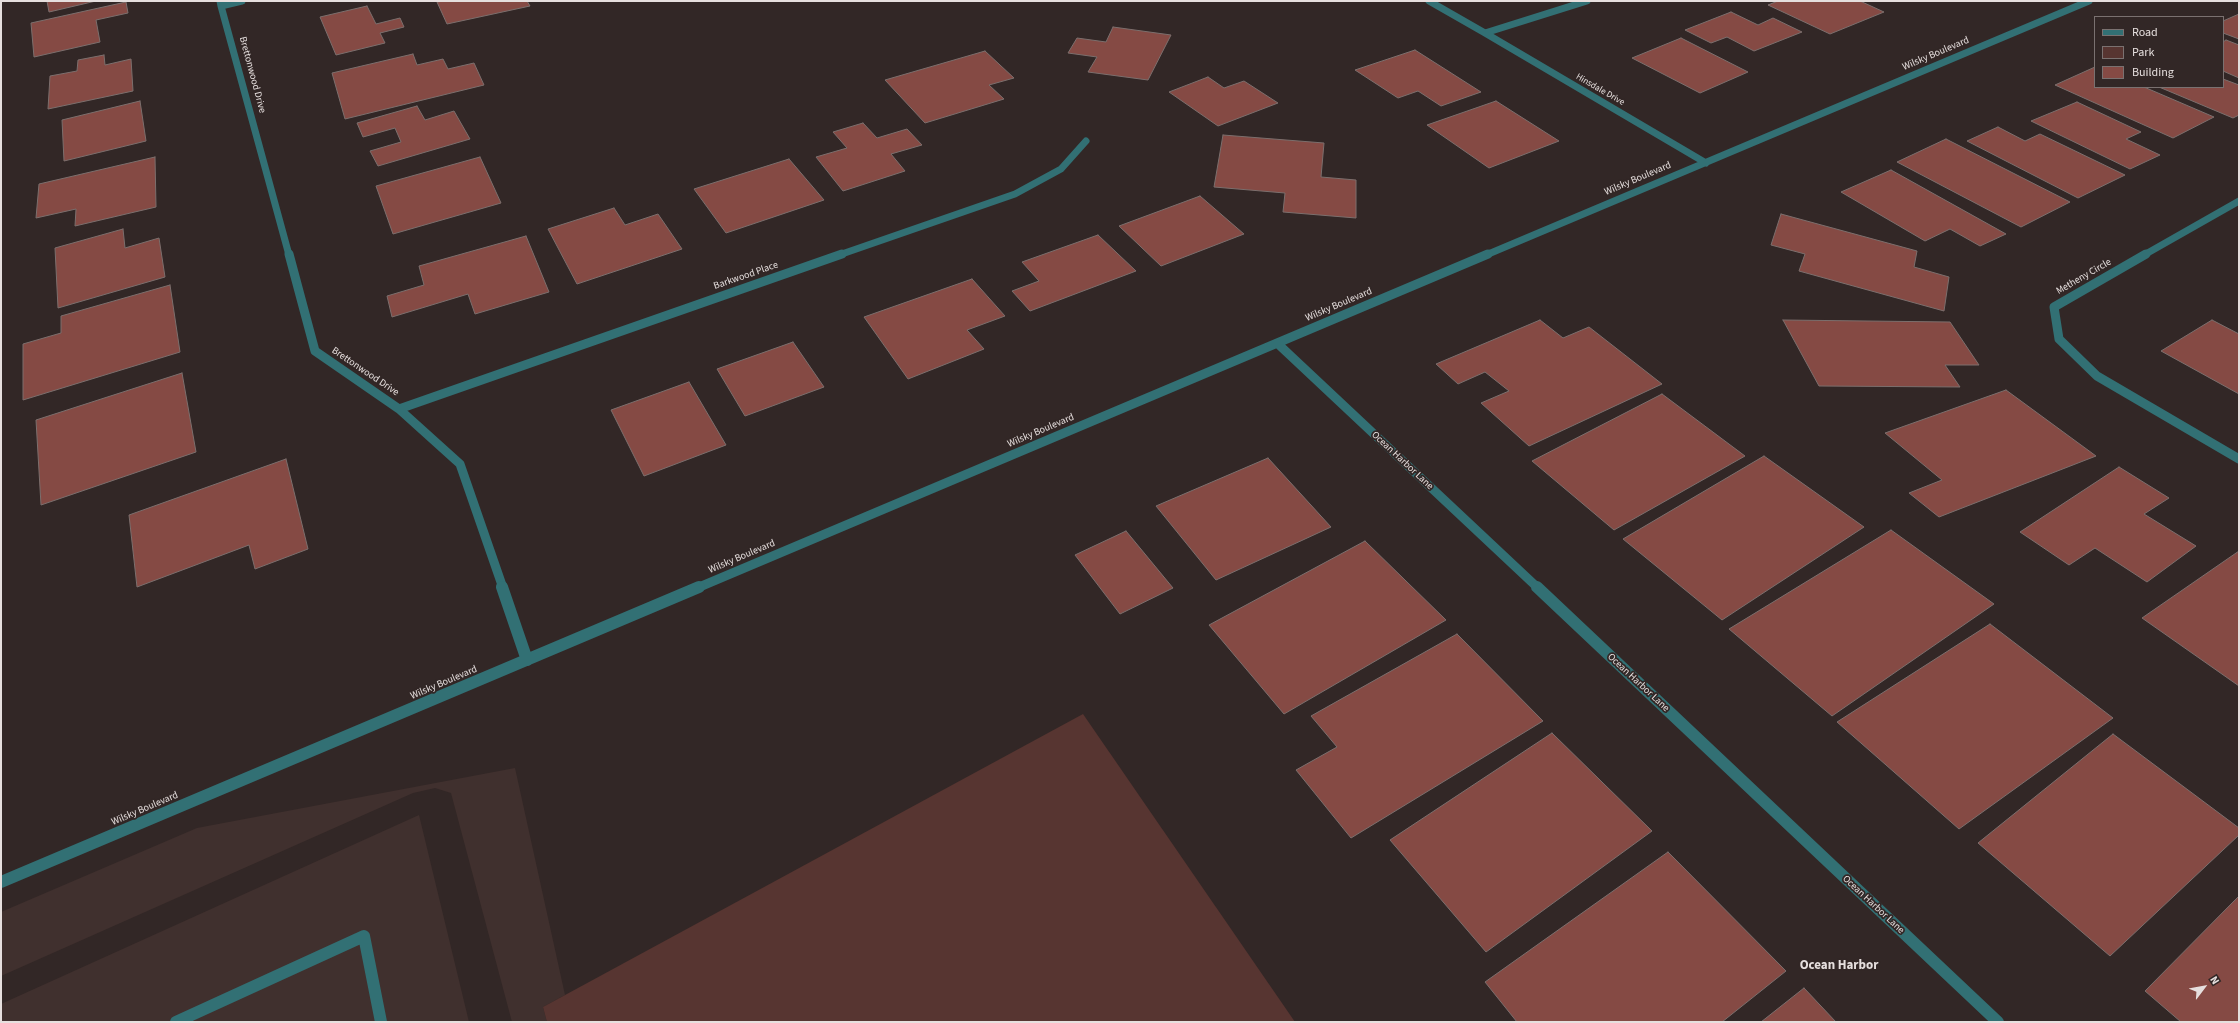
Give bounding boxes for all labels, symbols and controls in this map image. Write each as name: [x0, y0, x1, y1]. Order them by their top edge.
legend: [2094, 16, 2224, 88]
text: Road: [2132, 24, 2158, 41]
street label: Brettonwood Drive: [236, 35, 268, 115]
street label: Wilsky Boulevard: [1901, 35, 1971, 73]
text: Park: [2132, 44, 2154, 61]
text: Building: [2132, 64, 2174, 81]
street label: Hinsdale Drive: [1574, 72, 1626, 108]
street label: Wilsky Boulevard: [1603, 160, 1673, 198]
street label: Metheny Circle: [2054, 256, 2114, 298]
street label: Barkwood Place: [712, 259, 780, 293]
street label: Wilsky Boulevard: [1304, 286, 1374, 324]
street label: Brettonwood Drive: [329, 345, 401, 399]
street label: Wilsky Boulevard: [1006, 412, 1076, 450]
street label: Ocean Harbor Lane: [1369, 429, 1435, 493]
street label: Wilsky Boulevard: [707, 538, 777, 576]
street label: Ocean Harbor Lane: [1605, 651, 1671, 715]
street label: Wilsky Boulevard: [409, 664, 479, 702]
street label: Wilsky Boulevard: [110, 790, 180, 828]
street label: Ocean Harbor Lane: [1840, 873, 1906, 937]
district label: Ocean Harbor: [1800, 958, 1878, 974]
north arrow: [2184, 967, 2224, 1007]
text: N: [2206, 973, 2223, 987]

